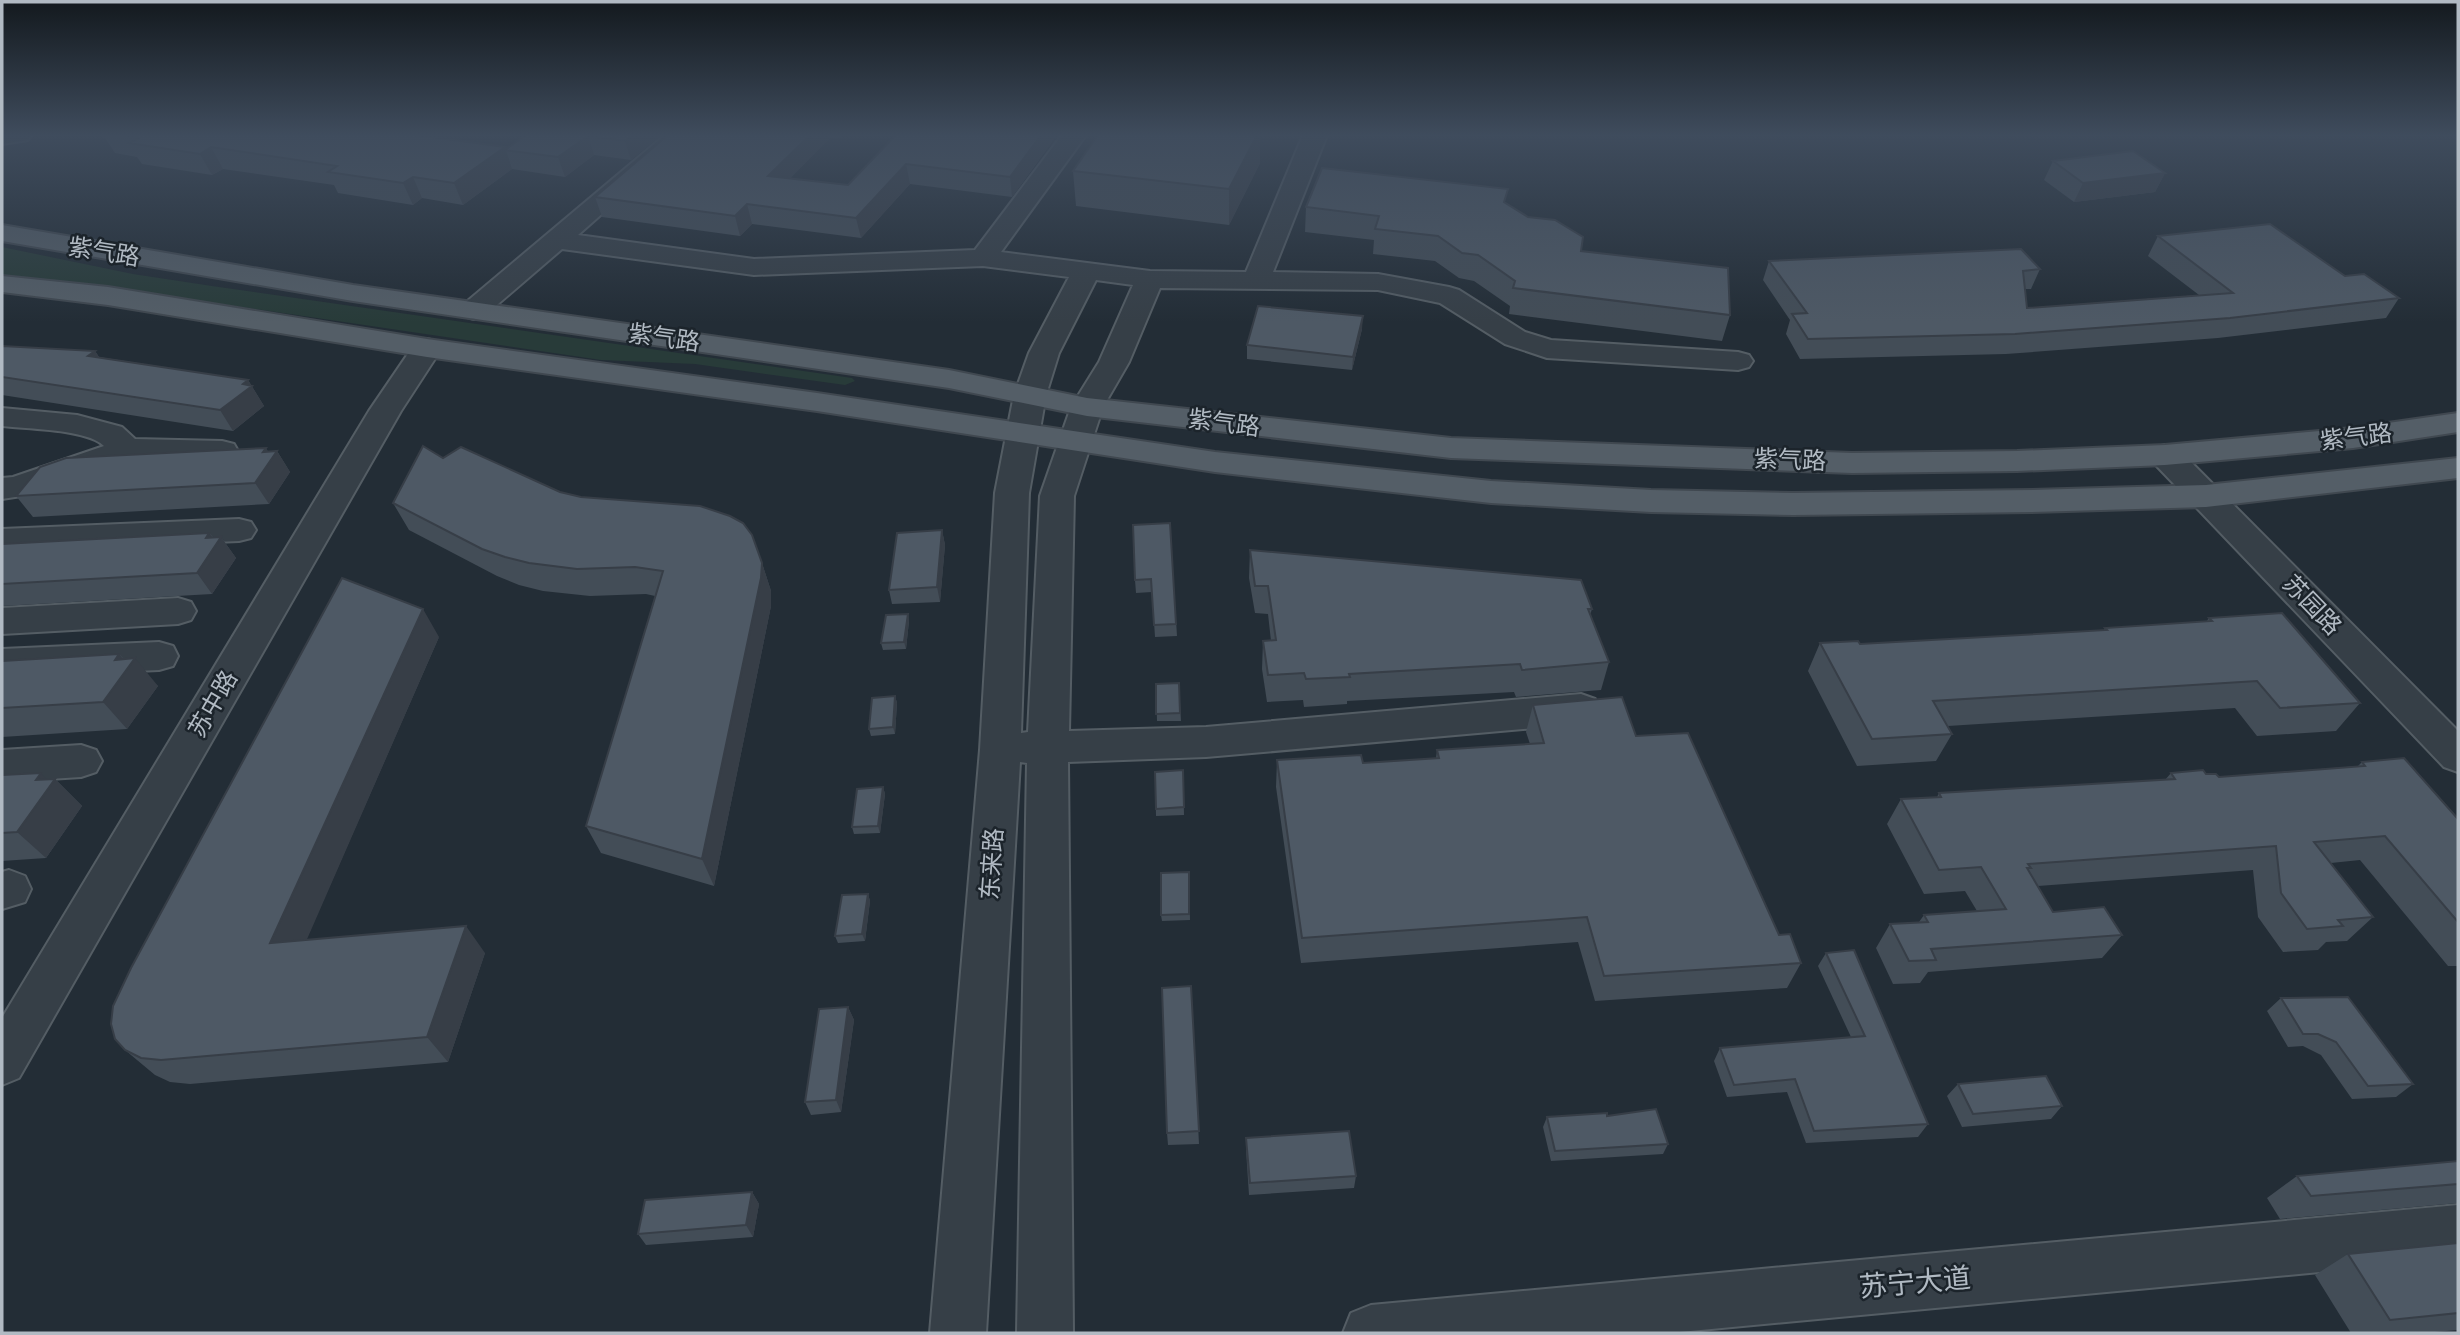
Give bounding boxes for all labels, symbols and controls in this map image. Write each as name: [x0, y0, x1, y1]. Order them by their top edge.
street label: 紫气路: [66, 233, 142, 270]
street label: 紫气路: [627, 319, 702, 356]
street label: 紫气路: [1187, 405, 1261, 440]
street label: 紫气路: [2319, 419, 2393, 454]
street label: 紫气路: [1754, 445, 1826, 474]
street label: 苏园路: [2278, 569, 2347, 640]
street label: 苏中路: [183, 666, 242, 742]
street label: 东来路: [976, 827, 1007, 901]
street label: 苏宁大道: [1858, 1261, 1972, 1302]

